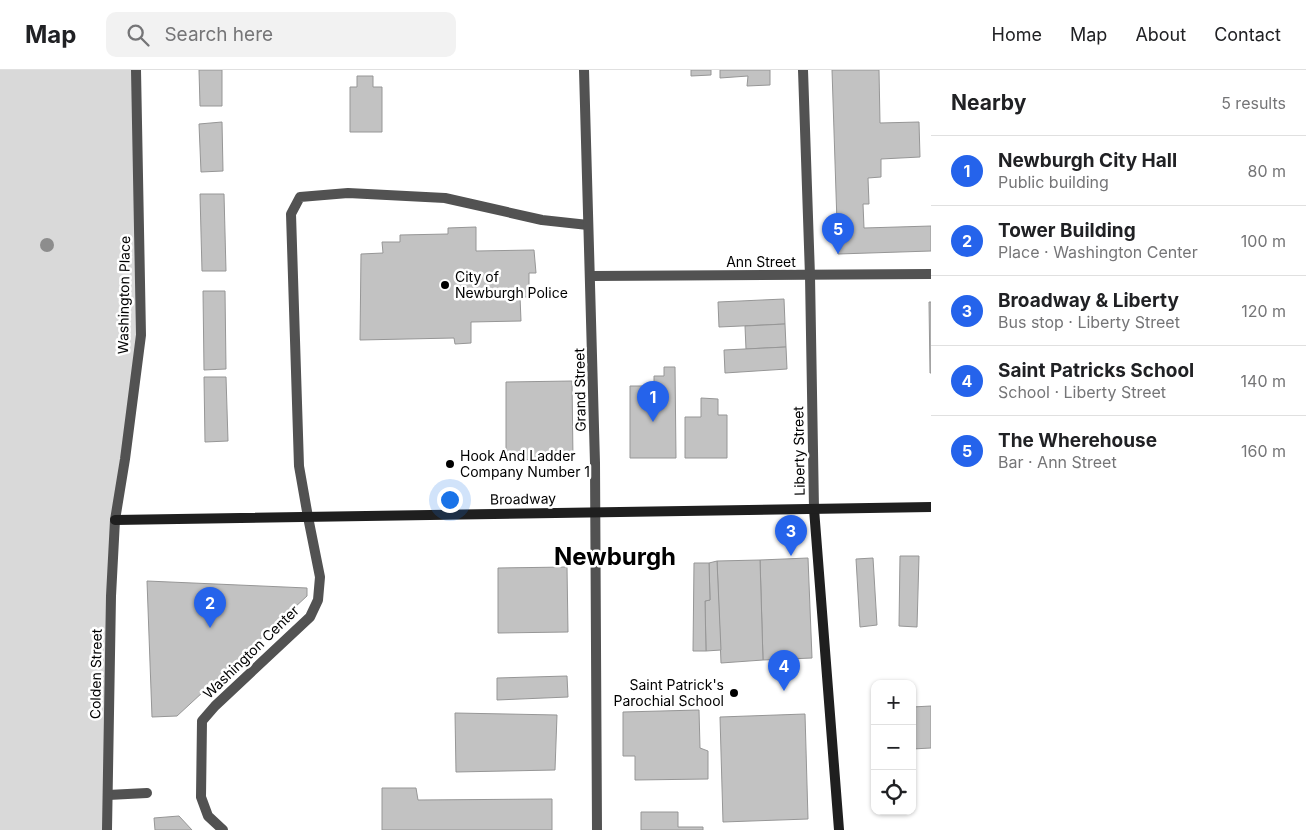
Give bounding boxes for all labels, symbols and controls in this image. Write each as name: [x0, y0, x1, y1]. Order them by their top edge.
search box: [106, 12, 456, 57]
text: Map: [25, 20, 76, 49]
icon: search: [124, 21, 152, 49]
text: Search here: [164, 23, 273, 46]
text: Home: [992, 24, 1042, 45]
text: Map: [1070, 24, 1107, 45]
text: About: [1135, 24, 1186, 45]
text: Contact: [1214, 24, 1281, 45]
text: Nearby: [951, 90, 1026, 115]
text: 5 results: [1221, 93, 1286, 113]
text: Newburgh City Hall: [998, 149, 1177, 172]
text: 1: [964, 161, 970, 181]
text: 80 m: [1247, 161, 1286, 181]
text: Public building: [998, 172, 1109, 192]
pin: 5: [822, 213, 854, 254]
text: Tower Building: [998, 219, 1136, 242]
text: 2: [962, 231, 972, 251]
text: 100 m: [1241, 231, 1286, 251]
street label: Washington Place: [114, 236, 133, 354]
text: Place · Washington Center: [998, 242, 1198, 262]
street label: Ann Street: [726, 253, 796, 270]
place label: City of Newburgh Police: [455, 268, 568, 301]
marker: City of Newburgh Police: [439, 279, 451, 291]
text: Broadway & Liberty: [998, 289, 1179, 312]
text: 3: [962, 301, 972, 321]
text: 120 m: [1241, 301, 1286, 321]
text: Bus stop · Liberty Street: [998, 312, 1180, 332]
street label: Grand Street: [570, 348, 589, 432]
text: Saint Patricks School: [998, 359, 1194, 382]
text: 4: [962, 371, 972, 391]
text: 140 m: [1241, 371, 1286, 391]
pin: 1: [637, 381, 669, 422]
text: School · Liberty Street: [998, 382, 1166, 402]
street label: Liberty Street: [789, 406, 808, 496]
text: The Wherehouse: [998, 429, 1157, 452]
text: 5: [962, 441, 972, 461]
text: 160 m: [1241, 441, 1286, 461]
place label: Hook And Ladder Company Number 1: [460, 447, 590, 480]
text: Bar · Ann Street: [998, 452, 1117, 472]
marker: Hook And Ladder Company Number 1: [444, 458, 456, 470]
your location: [437, 487, 463, 513]
street label: Broadway: [490, 489, 556, 508]
pin: 3: [775, 515, 807, 556]
district label: Newburgh: [554, 542, 676, 571]
pin: 2: [194, 587, 226, 628]
street label: Washington Center: [199, 602, 302, 702]
street label: Сolden Street: [86, 628, 105, 719]
pin: 4: [768, 650, 800, 691]
place label: Saint Patrick's Parochial School: [613, 676, 724, 709]
map controls: [871, 680, 916, 815]
button: +: [871, 680, 916, 725]
marker: Saint Patrick's Parochial School: [728, 687, 740, 699]
button: −: [871, 725, 916, 770]
button: locate: [871, 770, 916, 815]

